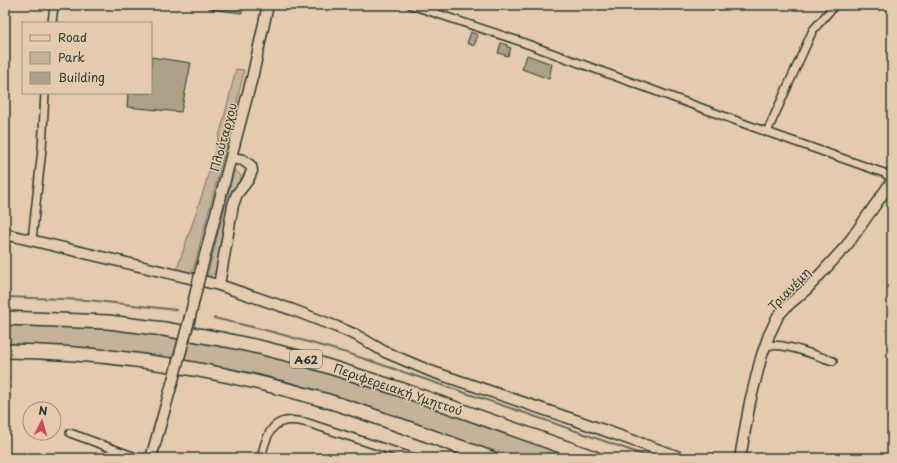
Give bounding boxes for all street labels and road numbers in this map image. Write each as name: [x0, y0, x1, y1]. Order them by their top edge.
street label: Πλούταρχου: [205, 100, 241, 173]
street label: Τριανέμη: [764, 263, 814, 315]
road number: Α62: [290, 350, 322, 368]
street label: Περιφερειακή Υμηττού: [331, 358, 465, 420]

